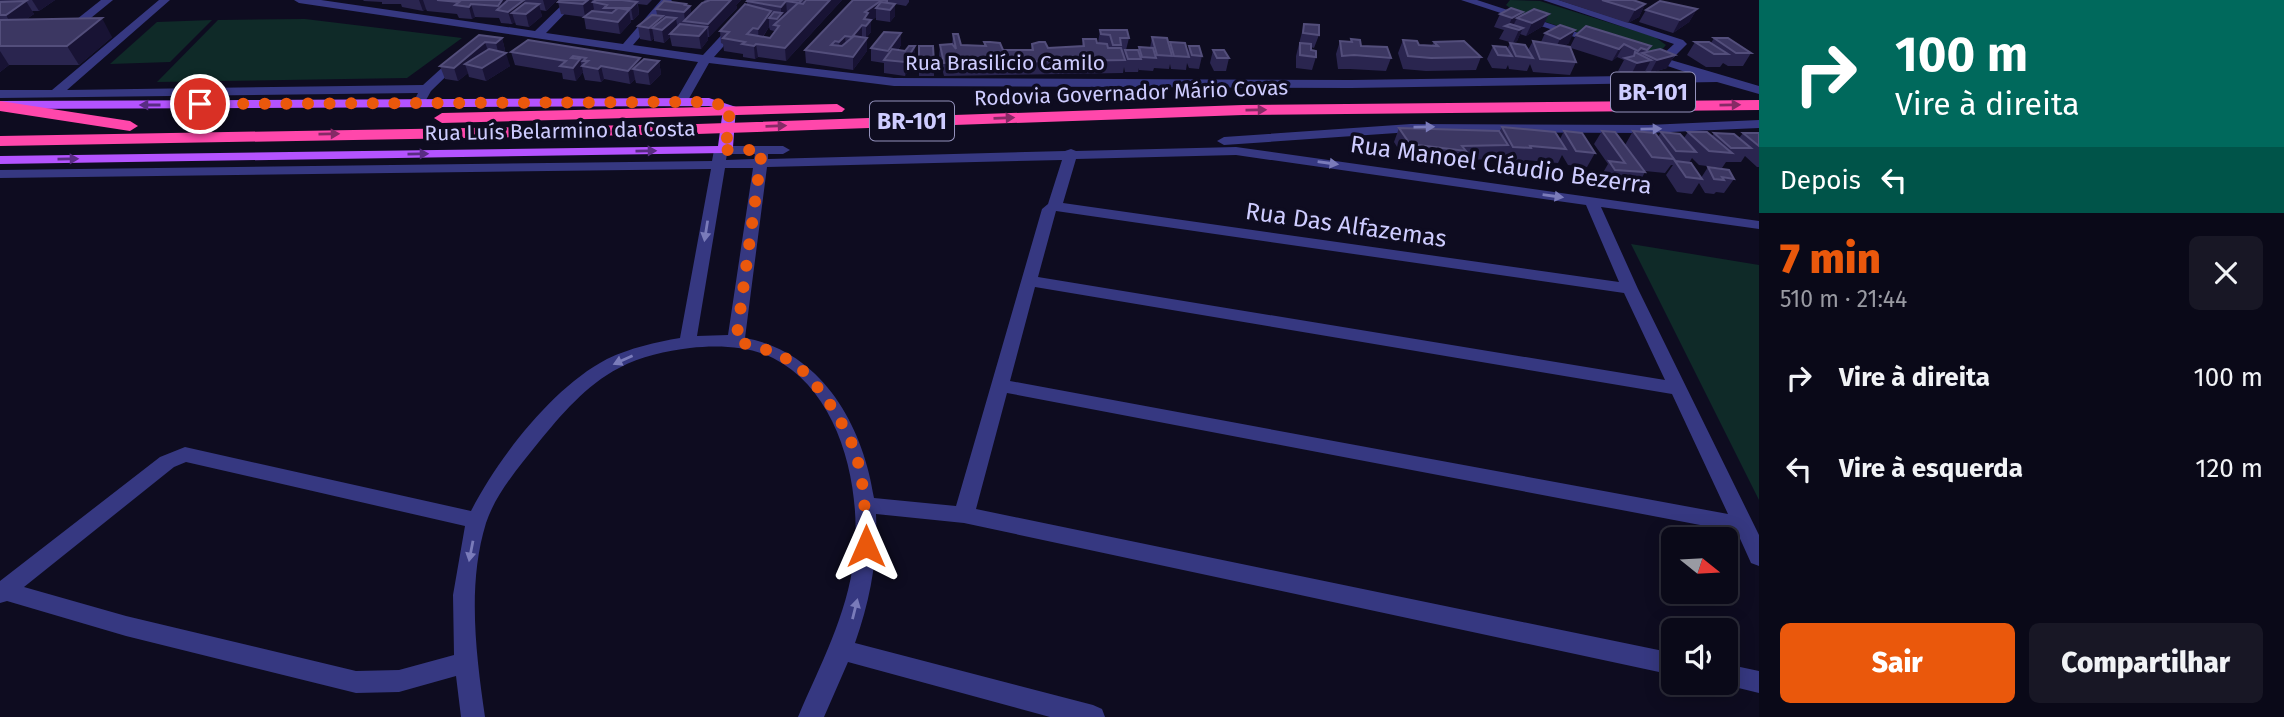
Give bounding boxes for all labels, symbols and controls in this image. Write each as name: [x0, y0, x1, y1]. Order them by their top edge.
text: 100 m: [1895, 25, 2028, 84]
icon: right: [1780, 28, 1871, 119]
street label: Rua Brasilício Camilo: [905, 50, 1105, 76]
road number: BR-101: [1611, 72, 1695, 111]
pin: [170, 74, 230, 134]
street label: Rodovia Governador Mário Covas: [974, 75, 1289, 111]
icon: arrive: [181, 85, 219, 123]
text: Vire à direita: [1895, 85, 2080, 123]
one-way arrow: [139, 99, 161, 111]
one-way arrow: [1719, 99, 1741, 111]
road number: BR-101: [870, 102, 954, 140]
one-way arrow: [1245, 104, 1267, 115]
one-way arrow: [993, 112, 1015, 123]
street label: Rua Luís Belarmino da Costa: [424, 116, 696, 146]
one-way arrow: [766, 120, 788, 131]
one-way arrow: [1413, 122, 1435, 133]
one-way arrow: [1640, 124, 1662, 135]
one-way arrow: [318, 129, 340, 140]
street label: Rua Manoel Cláudio Bezerra: [1348, 130, 1654, 200]
one-way arrow: [635, 146, 657, 157]
one-way arrow: [407, 148, 429, 160]
one-way arrow: [57, 153, 79, 165]
one-way arrow: [1317, 158, 1339, 169]
icon: left: [1875, 161, 1913, 199]
text: Depois: [1780, 165, 1861, 196]
one-way arrow: [1543, 191, 1565, 202]
street label: Rua Das Alfazemas: [1244, 197, 1448, 253]
one-way arrow: [700, 221, 711, 243]
text: 7 min: [1780, 234, 1881, 284]
button: close: [2189, 236, 2263, 310]
text: 510 m · 21:44: [1780, 285, 1907, 313]
one-way arrow: [613, 354, 633, 366]
icon: right: [1780, 359, 1818, 397]
text: Vire à direita: [1839, 362, 1990, 393]
text: 100 m: [2194, 362, 2263, 393]
icon: left: [1780, 450, 1818, 488]
text: Vire à esquerda: [1839, 453, 2023, 484]
text: 120 m: [2195, 453, 2263, 484]
position arrow: [829, 509, 903, 583]
north arrow: [1661, 527, 1738, 604]
map controls: [1661, 527, 1738, 695]
one-way arrow: [465, 540, 476, 562]
one-way arrow: [850, 598, 861, 620]
button: sound: [1661, 618, 1738, 695]
button: Sair: [1780, 623, 2015, 703]
button: Compartilhar: [2029, 623, 2263, 703]

